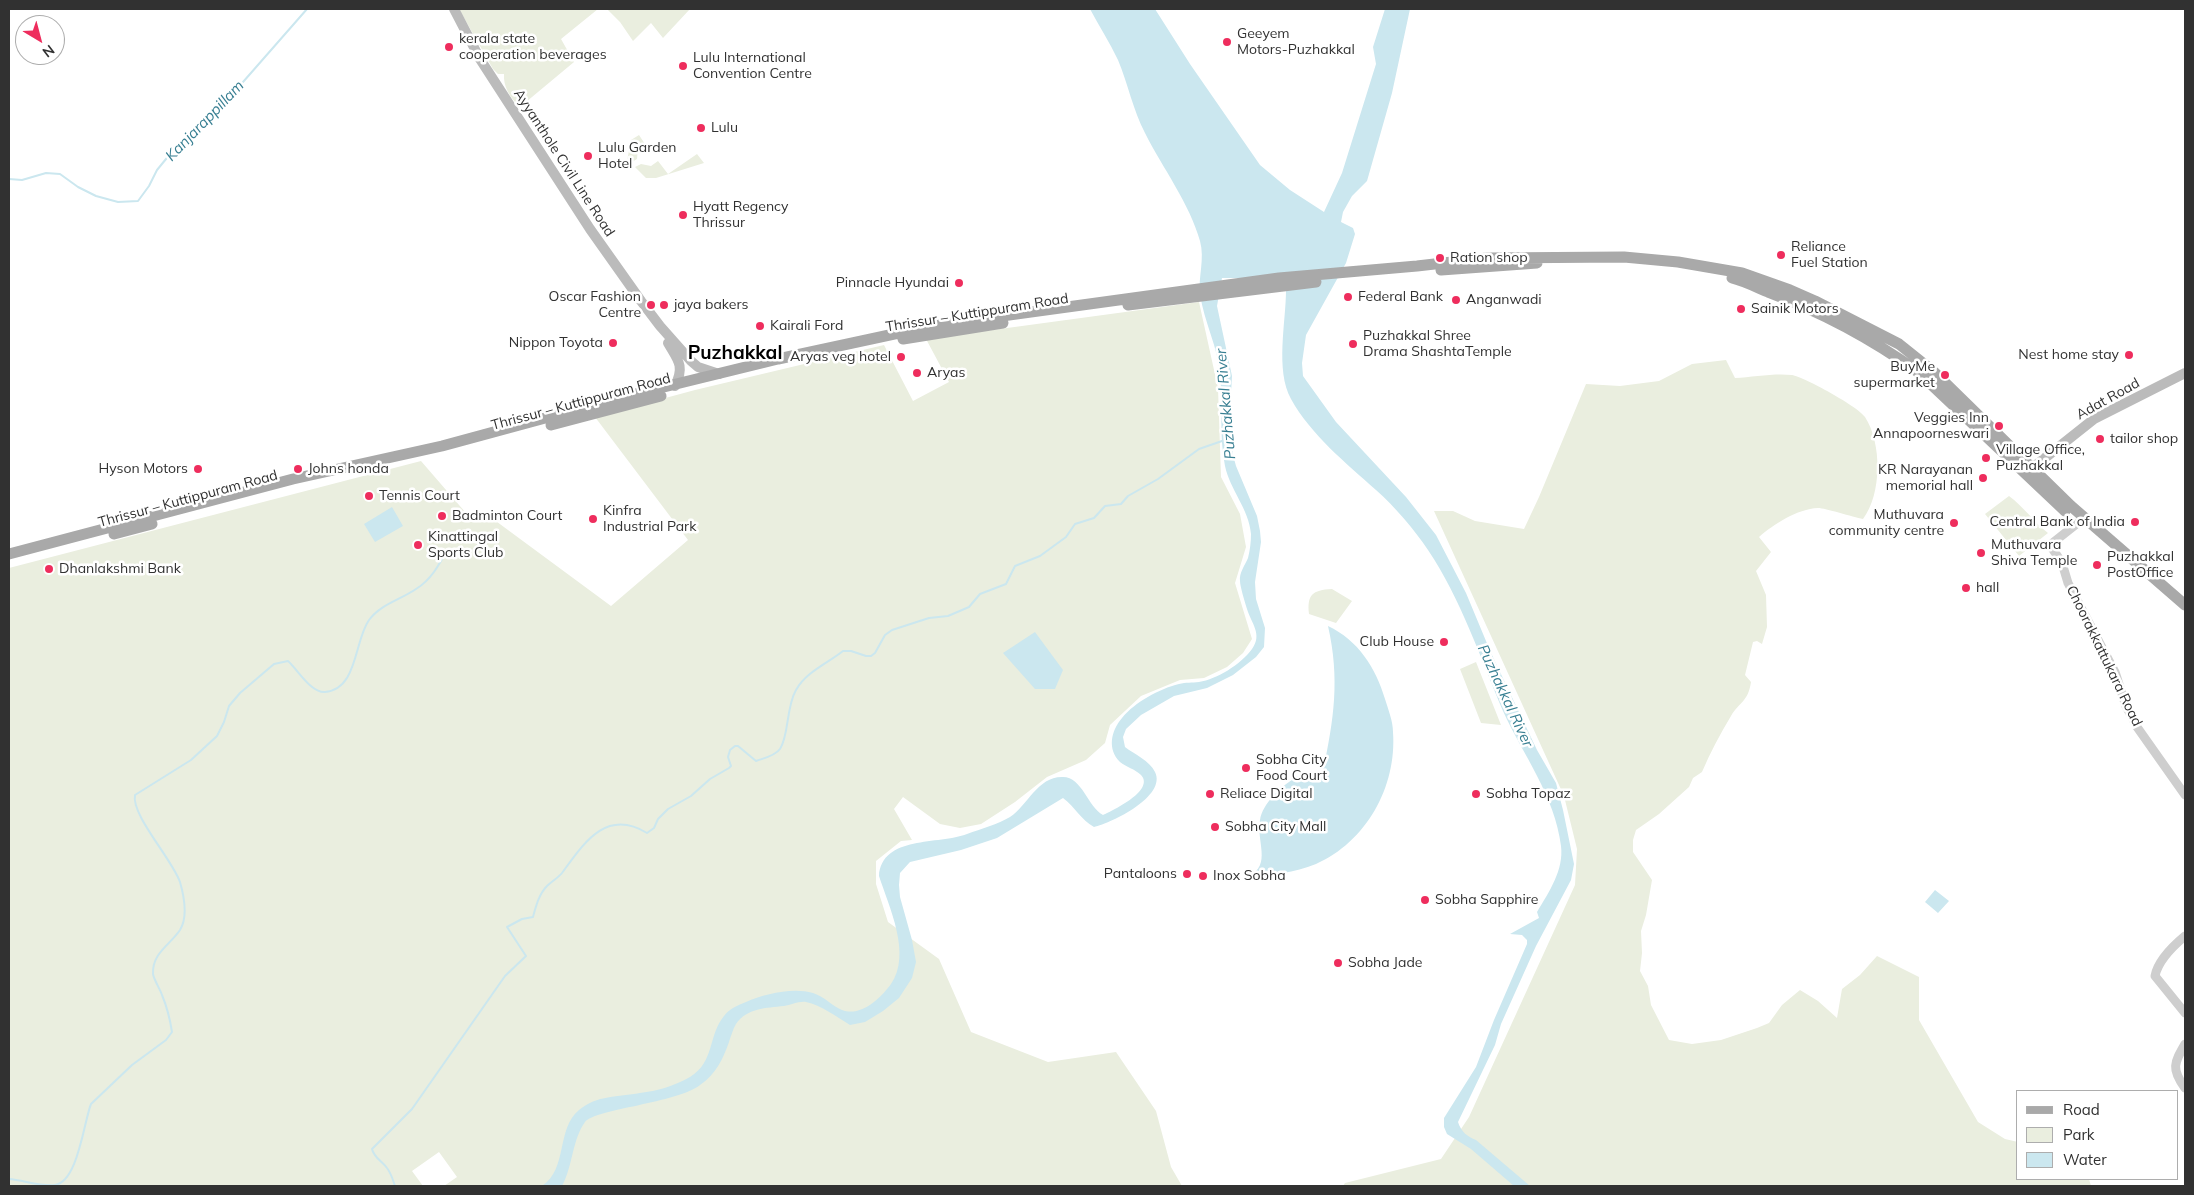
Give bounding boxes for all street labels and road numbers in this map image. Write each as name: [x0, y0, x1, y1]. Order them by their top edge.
street label: Ayyanthole Civil Line Road: [510, 86, 618, 240]
street label: Thrissur – Kuttippuram Road: [884, 290, 1070, 336]
street label: Thrissur – Kuttippuram Road: [490, 370, 672, 434]
street label: Adat Road: [2073, 375, 2143, 423]
street label: Thrissur – Kuttippuram Road: [97, 467, 279, 531]
street label: Choorakkattukara Road: [2063, 583, 2145, 729]

